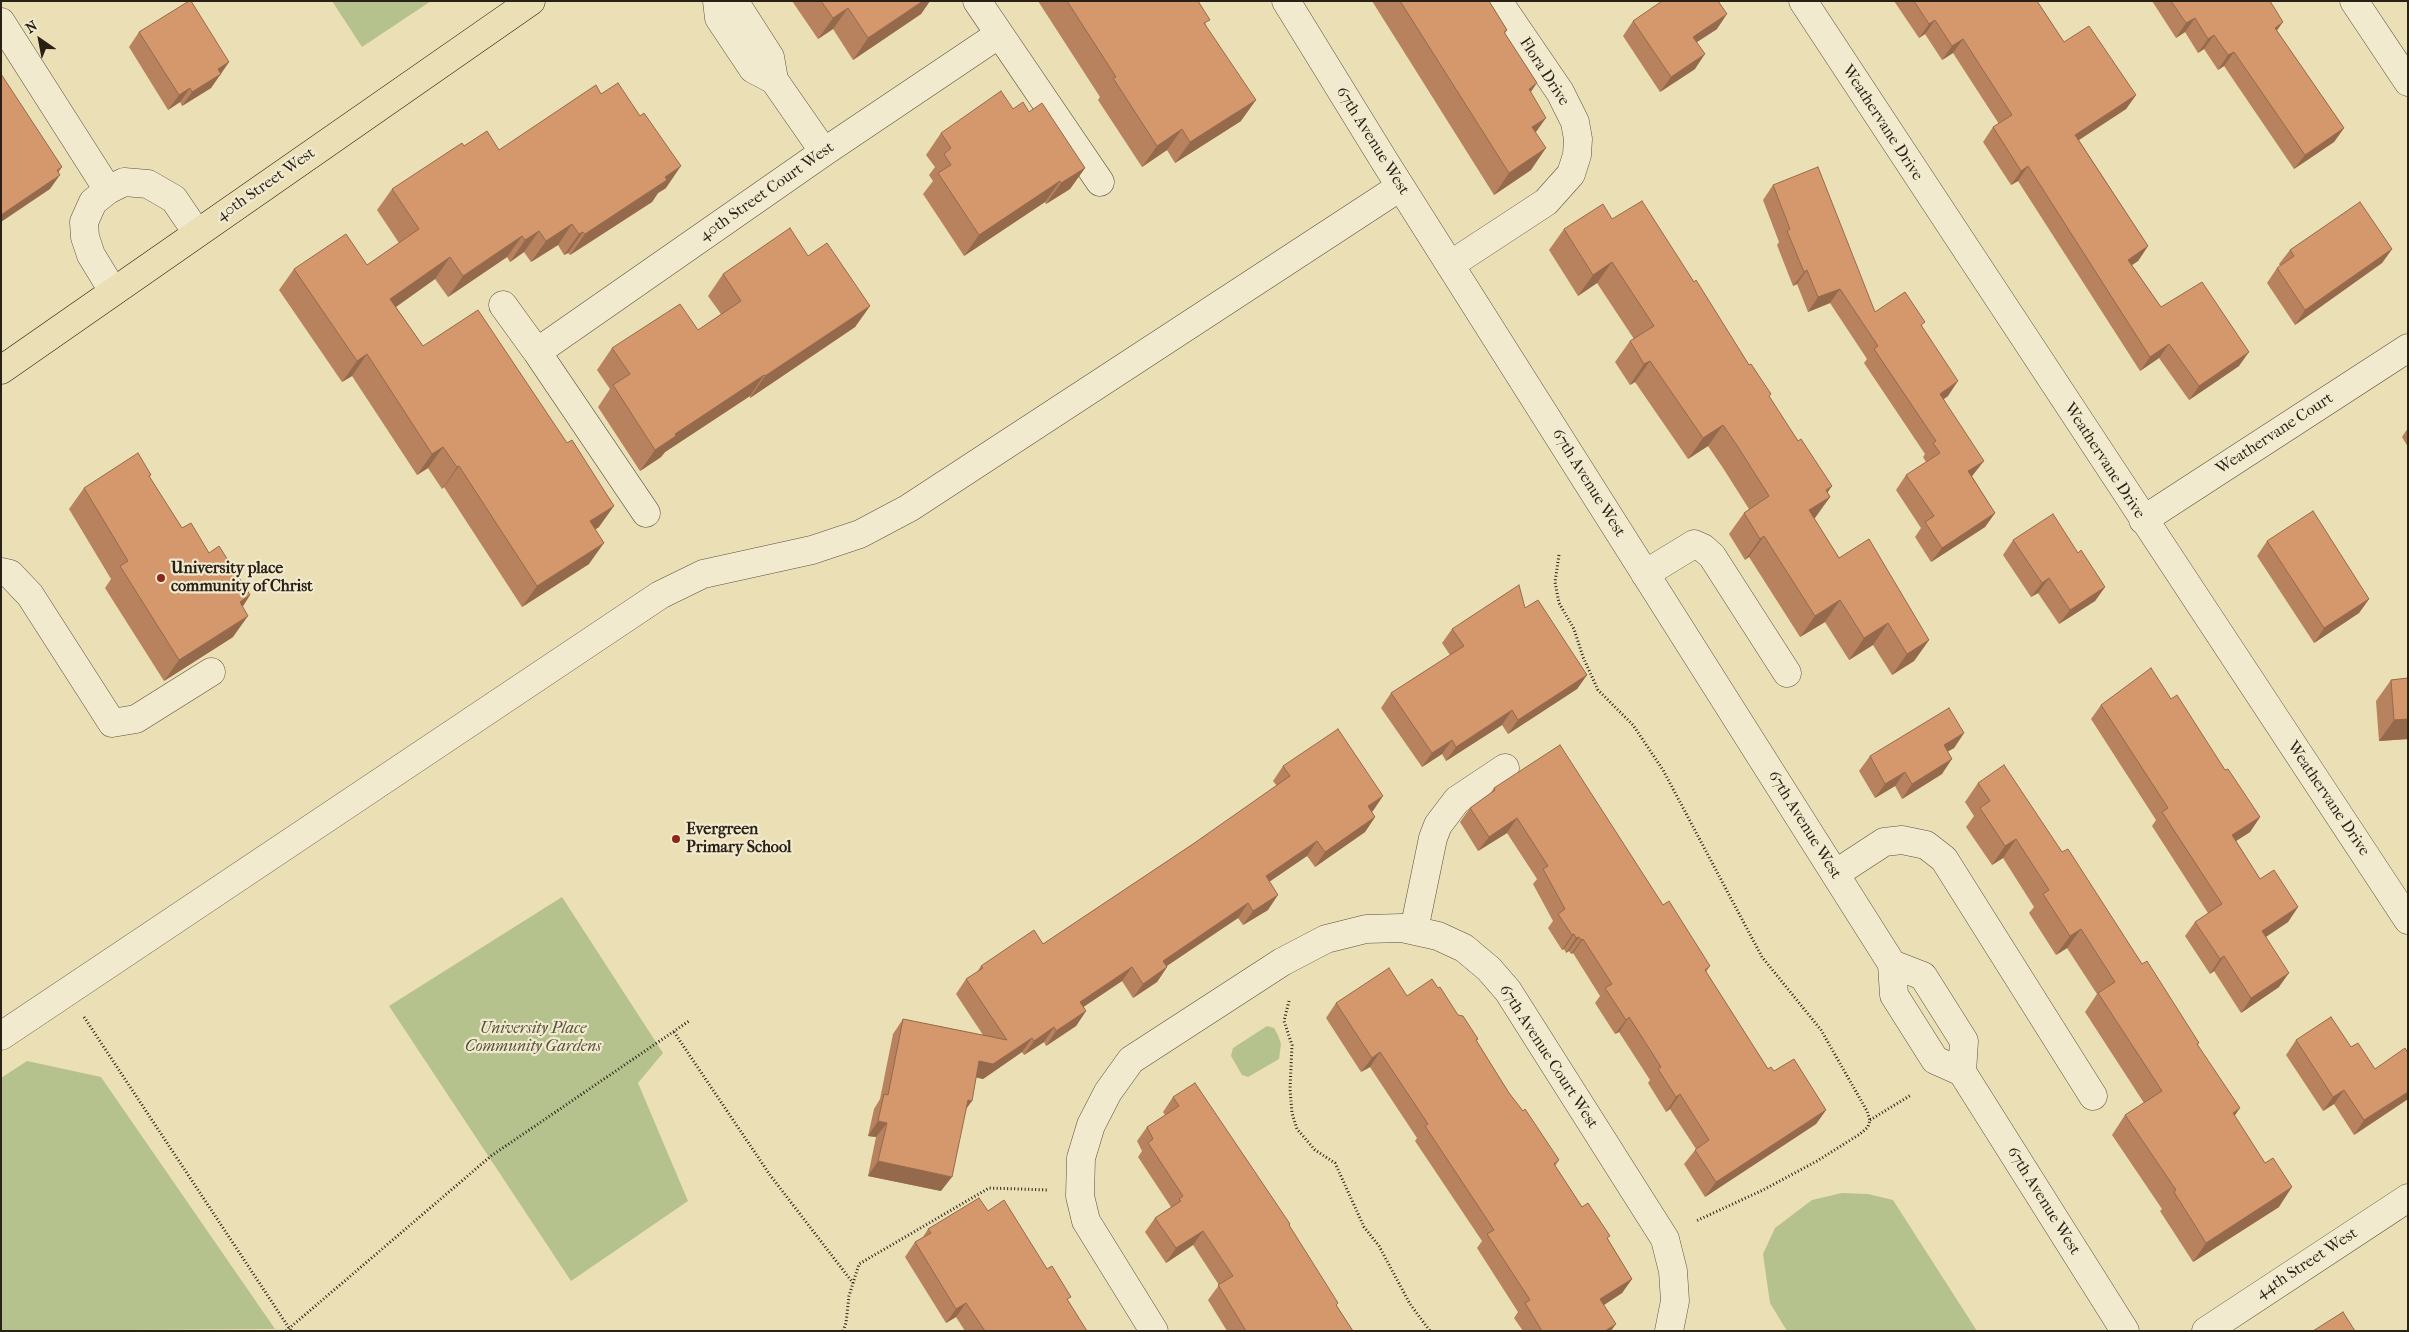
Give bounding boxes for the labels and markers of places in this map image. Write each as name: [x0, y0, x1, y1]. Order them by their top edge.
place label: University place community of Christ: [171, 559, 313, 597]
marker: University place community of Christ: [155, 572, 167, 584]
place label: Evergreen Primary School: [686, 820, 791, 858]
marker: Evergreen Primary School: [670, 833, 682, 845]

